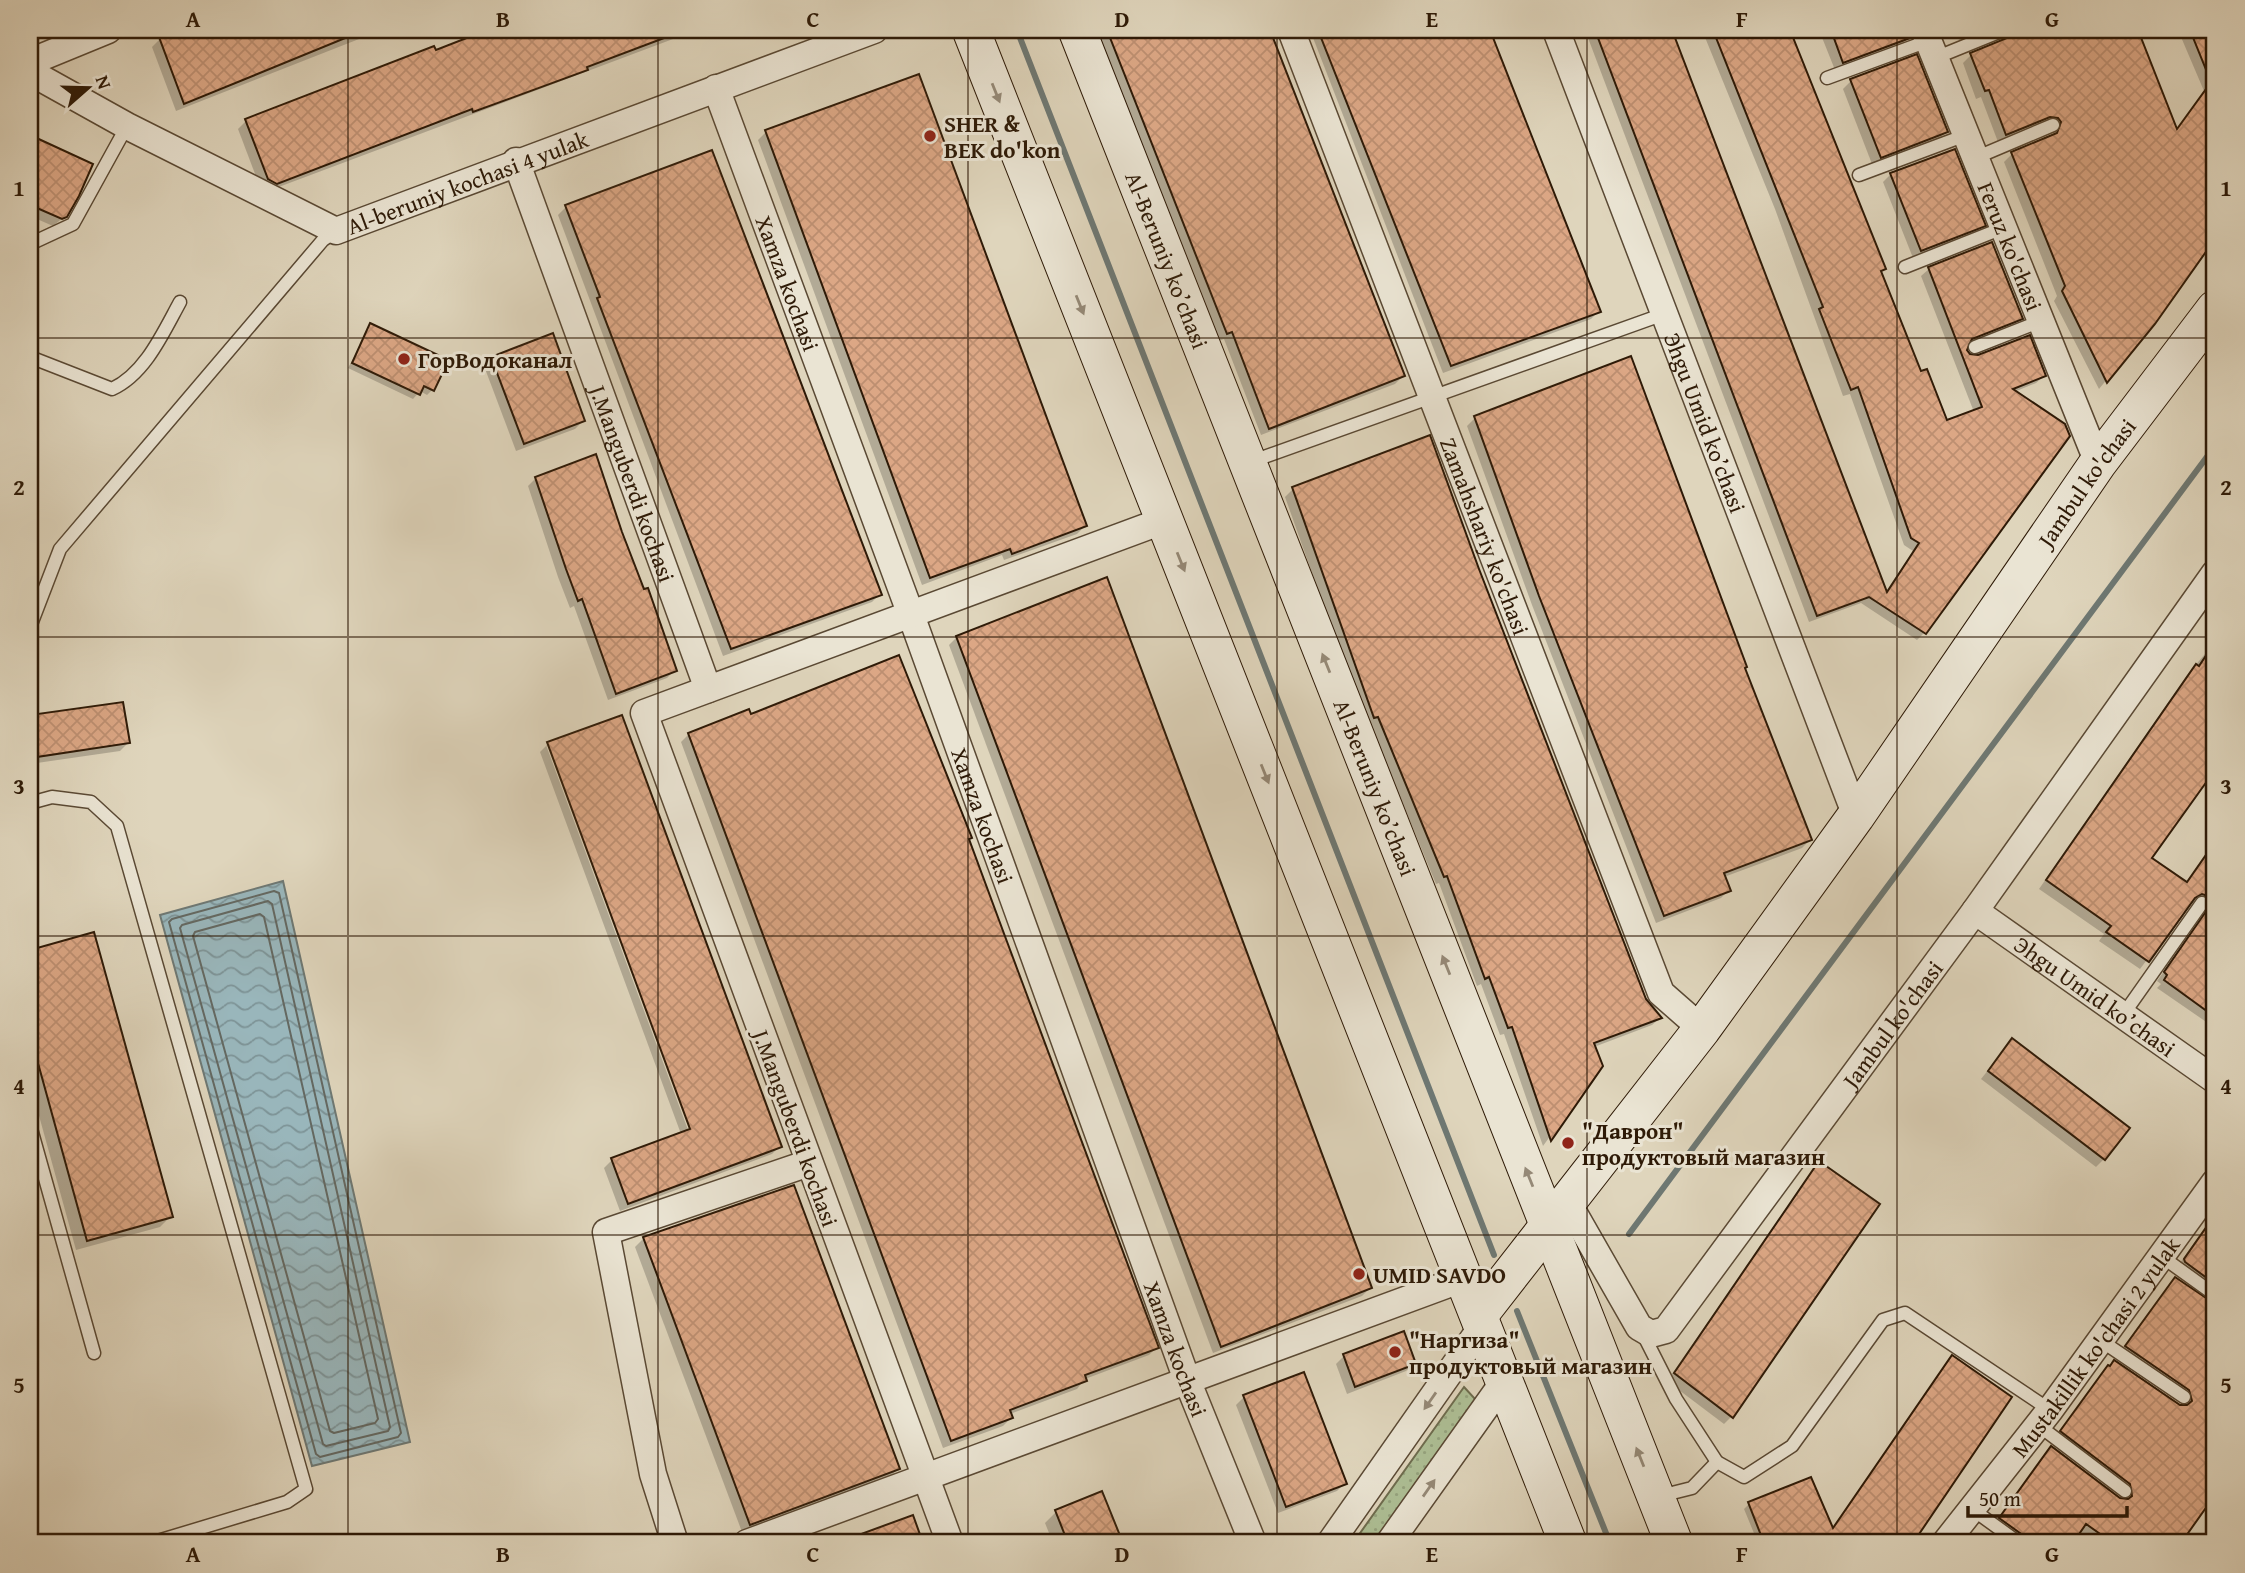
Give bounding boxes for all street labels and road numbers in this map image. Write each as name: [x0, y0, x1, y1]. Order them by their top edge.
street label: Al-beruniy kochasi 4 yulak: [342, 122, 593, 242]
street label: Al-Beruniy ko’chasi: [1118, 166, 1217, 353]
street label: Feruz ko'chasi: [1970, 177, 2052, 316]
street label: Xamza kochasi: [748, 211, 828, 355]
street label: Эhgu Umid ko’chasi: [1656, 327, 1755, 517]
street label: J.Manguberdi kochasi: [581, 377, 684, 586]
street label: Jambul ko'chasi: [2027, 411, 2143, 556]
street label: Zamahshariy ko'chasi: [1432, 432, 1538, 640]
street label: Al-Beruniy ko’chasi: [1326, 694, 1426, 881]
street label: Xamza kochasi: [944, 743, 1023, 888]
street label: Эhgu Umid ko’chasi: [2008, 927, 2183, 1064]
street label: Jambul ko'chasi: [1832, 953, 1950, 1097]
street label: J.Manguberdi kochasi: [744, 1022, 847, 1231]
street label: Mustakillik ko'chasi 2 yulak: [2003, 1229, 2187, 1464]
street label: Xamza kochasi: [1136, 1276, 1217, 1421]

